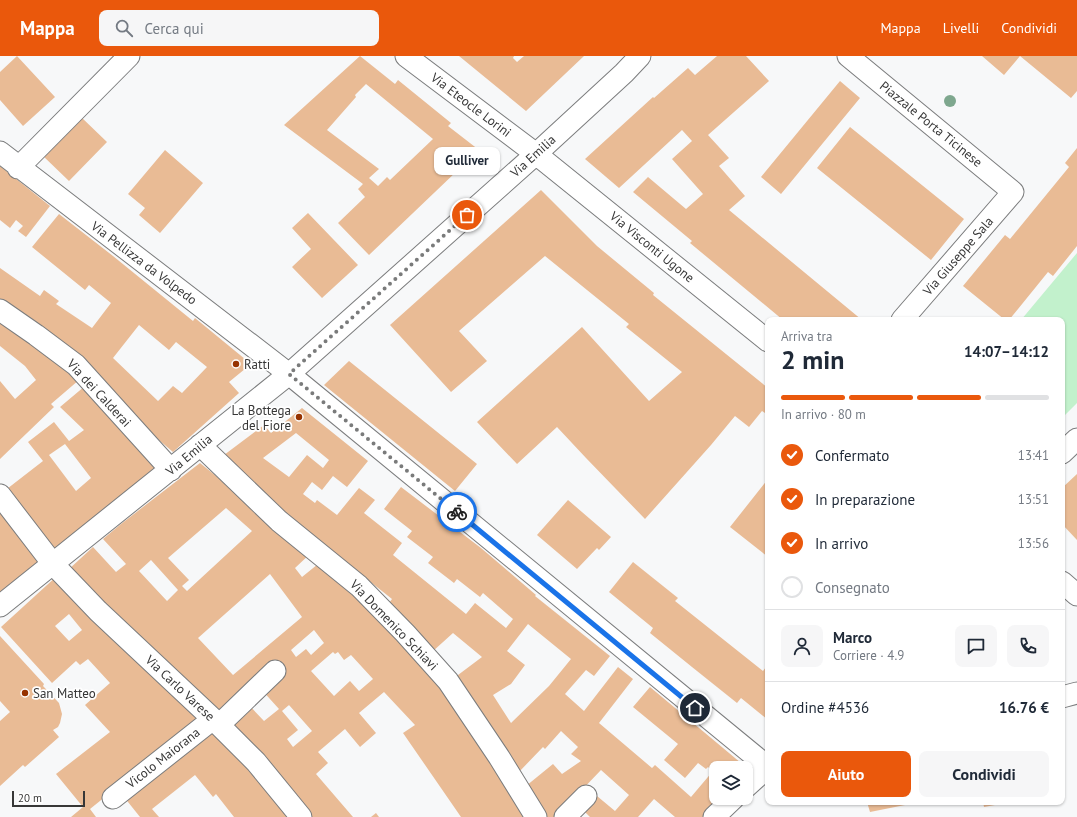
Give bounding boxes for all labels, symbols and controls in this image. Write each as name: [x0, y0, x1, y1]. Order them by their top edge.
search box: [99, 10, 379, 46]
text: Mappa: [20, 16, 75, 40]
icon: search: [113, 17, 135, 39]
text: Cerca qui: [145, 19, 204, 38]
text: Mappa: [881, 19, 921, 37]
text: Livelli: [943, 19, 979, 37]
text: Condividi: [1001, 19, 1057, 37]
street label: Via Eteocle Lorini: [427, 69, 515, 141]
street label: Piazzale Porta Ticinese: [876, 77, 986, 171]
street label: Via Emilia: [506, 131, 559, 182]
callout: Gulliver: [434, 147, 500, 175]
text: Gulliver: [445, 152, 489, 169]
pin: [450, 198, 484, 232]
icon: bag: [456, 204, 478, 226]
street label: Via Visconti Ugone: [606, 207, 698, 286]
street label: Via Giuseppe Sala: [918, 213, 997, 300]
street label: Via Pellizza da Volpedo: [87, 217, 200, 308]
text: Arriva tra: [781, 328, 832, 345]
text: 14:07–14:12: [964, 342, 1049, 361]
text: 2 min: [781, 343, 844, 376]
street label: Via dei Calderai: [63, 355, 135, 431]
place label: Ratti: [244, 356, 270, 373]
marker: Ratti: [231, 359, 241, 369]
place label: La Bottega del Fiore: [231, 402, 291, 434]
text: In arrivo · 80 m: [781, 406, 866, 423]
marker: La Bottega del Fiore: [294, 412, 304, 422]
street label: Via Emilia: [162, 431, 216, 480]
icon: check: [781, 444, 803, 466]
text: Confermato: [815, 446, 889, 465]
text: 13:41: [1018, 447, 1049, 464]
icon: check: [781, 488, 803, 510]
text: In preparazione: [815, 490, 915, 509]
text: 13:51: [1018, 491, 1049, 508]
courier: [437, 492, 477, 532]
icon: bike: [446, 501, 468, 523]
icon: check: [781, 532, 803, 554]
text: In arrivo: [815, 534, 868, 553]
text: 13:56: [1018, 535, 1049, 552]
street label: Via Domenico Schiavi: [346, 575, 442, 674]
text: Consegnato: [815, 578, 890, 597]
button: person: [781, 625, 823, 667]
button: chat: [955, 625, 997, 667]
button: phone: [1007, 625, 1049, 667]
text: Marco: [833, 628, 872, 647]
text: Corriere · 4.9: [833, 647, 904, 664]
street label: Via Carlo Varese: [141, 651, 218, 725]
place label: San Matteo: [33, 685, 96, 702]
marker: San Matteo: [20, 688, 30, 698]
pin: [678, 691, 712, 725]
icon: home: [684, 697, 706, 719]
text: Ordine #4536: [781, 698, 869, 717]
text: 16.76 €: [999, 698, 1049, 717]
street label: Vicolo Maiorana: [122, 724, 203, 793]
button: Aiuto: [781, 751, 911, 797]
button: Condividi: [919, 751, 1049, 797]
map controls: [709, 761, 753, 805]
button: layers: [709, 761, 753, 805]
scale bar: [12, 789, 85, 808]
text: 20 m: [18, 791, 42, 805]

